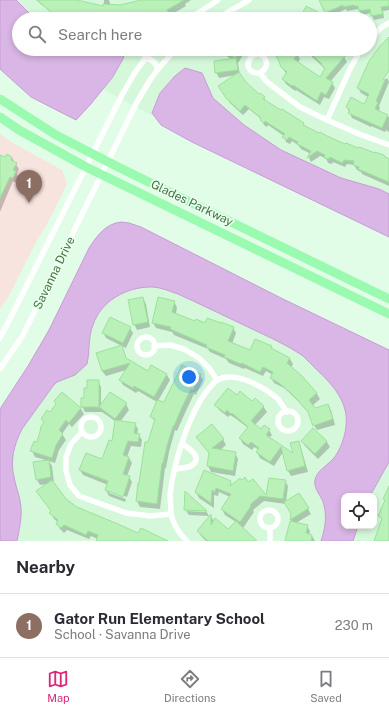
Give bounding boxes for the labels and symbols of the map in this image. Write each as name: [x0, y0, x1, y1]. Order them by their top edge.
pin: 1: [16, 170, 42, 203]
street label: Glades Parkway: [149, 177, 236, 229]
street label: Savanna Drive: [30, 234, 78, 312]
your location: [179, 367, 199, 387]

